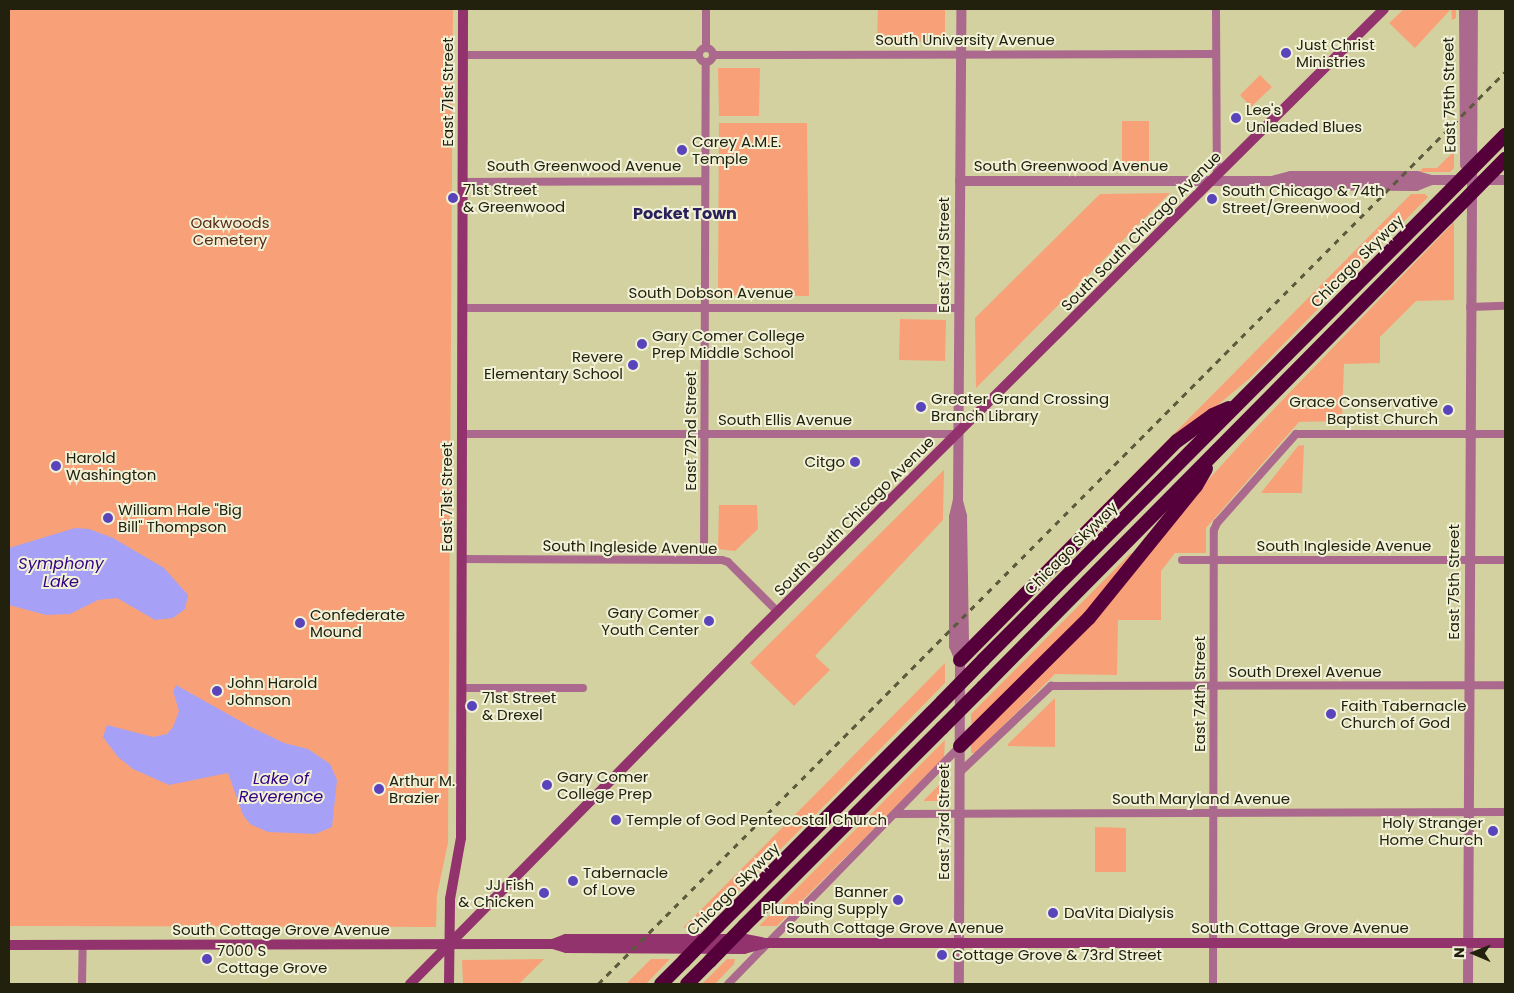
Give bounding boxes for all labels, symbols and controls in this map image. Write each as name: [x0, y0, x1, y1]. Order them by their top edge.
street label: South University Avenue: [875, 31, 1055, 49]
place label: Just Christ Ministries: [1296, 35, 1375, 70]
street label: East 71st Street: [439, 37, 457, 147]
street label: East 75th Street: [1439, 37, 1459, 153]
marker: Just Christ Ministries: [1280, 47, 1292, 59]
place label: Lee's Unleaded Blues: [1246, 100, 1362, 135]
marker: Lee's Unleaded Blues: [1230, 112, 1242, 124]
place label: Carey A.M.E. Temple: [692, 132, 781, 167]
marker: Carey A.M.E. Temple: [676, 144, 688, 156]
street label: South South Chicago Avenue: [1057, 147, 1225, 315]
street label: South Greenwood Avenue: [487, 157, 681, 175]
street label: South Greenwood Avenue: [974, 157, 1168, 175]
place label: 71st Street & Greenwood: [463, 180, 565, 215]
place label: South Chicago & 74th Street/Greenwood: [1222, 181, 1385, 216]
marker: 71st Street & Greenwood: [447, 192, 459, 204]
marker: South Chicago & 74th Street/Greenwood: [1206, 193, 1218, 205]
street label: East 73rd Street: [935, 197, 953, 313]
district label: Pocket Town: [633, 204, 737, 224]
street label: Chicago Skyway: [1307, 211, 1407, 311]
park label: Oakwoods Cemetery: [190, 213, 270, 248]
street label: South Dobson Avenue: [629, 284, 793, 302]
place label: Gary Comer College Prep Middle School: [652, 326, 805, 361]
marker: Gary Comer College Prep Middle School: [636, 338, 648, 350]
place label: Revere Elementary School: [484, 347, 623, 382]
marker: Revere Elementary School: [627, 359, 639, 371]
street label: East 72nd Street: [682, 371, 700, 491]
place label: Greater Grand Crossing Branch Library: [931, 389, 1109, 424]
place label: Grace Conservative Baptist Church: [1289, 392, 1438, 427]
marker: Greater Grand Crossing Branch Library: [915, 401, 927, 413]
marker: Grace Conservative Baptist Church: [1442, 404, 1454, 416]
street label: South Ellis Avenue: [718, 411, 852, 429]
street label: South South Chicago Avenue: [770, 432, 938, 600]
street label: East 71st Street: [438, 442, 456, 552]
place label: Harold Washington: [66, 448, 156, 483]
place label: Citgo: [805, 453, 845, 471]
marker: Citgo: [849, 456, 861, 468]
marker: Harold Washington: [50, 460, 62, 472]
street label: Chicago Skyway: [1021, 498, 1121, 598]
place label: William Hale "Big Bill" Thompson: [118, 500, 242, 535]
marker: William Hale "Big Bill" Thompson: [102, 512, 114, 524]
street label: East 75th Street: [1445, 524, 1463, 640]
street label: South Ingleside Avenue: [542, 536, 718, 558]
street label: South Ingleside Avenue: [1257, 537, 1431, 555]
water label: Symphony Lake: [18, 554, 104, 592]
place label: Gary Comer Youth Center: [601, 603, 699, 638]
place label: Confederate Mound: [310, 605, 405, 640]
marker: Gary Comer Youth Center: [703, 615, 715, 627]
marker: Confederate Mound: [294, 617, 306, 629]
street label: East 74th Street: [1191, 636, 1209, 752]
street label: South Drexel Avenue: [1228, 663, 1382, 681]
place label: John Harold Johnson: [227, 673, 317, 708]
marker: John Harold Johnson: [211, 685, 223, 697]
place label: 71st Street & Drexel: [482, 688, 556, 723]
place label: Faith Tabernacle Church of God: [1341, 696, 1467, 731]
marker: 71st Street & Drexel: [466, 700, 478, 712]
marker: Faith Tabernacle Church of God: [1325, 708, 1337, 720]
street label: East 73rd Street: [935, 764, 953, 880]
place label: Gary Comer College Prep: [557, 767, 652, 802]
water label: Lake of Reverence: [239, 769, 323, 807]
place label: Arthur M. Brazier: [389, 771, 455, 806]
marker: Gary Comer College Prep: [541, 779, 553, 791]
marker: Arthur M. Brazier: [373, 783, 385, 795]
street label: South Maryland Avenue: [1112, 790, 1290, 808]
place label: Temple of God Pentecostal Church: [626, 811, 887, 829]
place label: Holy Stranger Home Church: [1379, 813, 1483, 848]
marker: Temple of God Pentecostal Church: [610, 814, 622, 826]
marker: Holy Stranger Home Church: [1487, 825, 1499, 837]
street label: Chicago Skyway: [683, 839, 783, 939]
place label: Tabernacle of Love: [583, 863, 668, 898]
place label: JJ Fish & Chicken: [458, 875, 534, 910]
marker: Tabernacle of Love: [567, 875, 579, 887]
place label: Banner Plumbing Supply: [762, 882, 888, 917]
marker: JJ Fish & Chicken: [538, 887, 550, 899]
marker: Banner Plumbing Supply: [892, 894, 904, 906]
place label: DaVita Dialysis: [1064, 904, 1174, 922]
marker: DaVita Dialysis: [1046, 906, 1060, 920]
street label: South Cottage Grove Avenue: [786, 919, 1004, 937]
street label: South Cottage Grove Avenue: [1191, 919, 1409, 937]
street label: South Cottage Grove Avenue: [172, 921, 390, 939]
north arrow: [1449, 928, 1499, 978]
place label: 7000 S Cottage Grove: [217, 941, 327, 976]
place label: Cottage Grove & 73rd Street: [952, 946, 1162, 964]
text: N: [1449, 947, 1469, 958]
marker: Cottage Grove & 73rd Street: [936, 949, 948, 961]
marker: 7000 S Cottage Grove: [201, 953, 213, 965]

